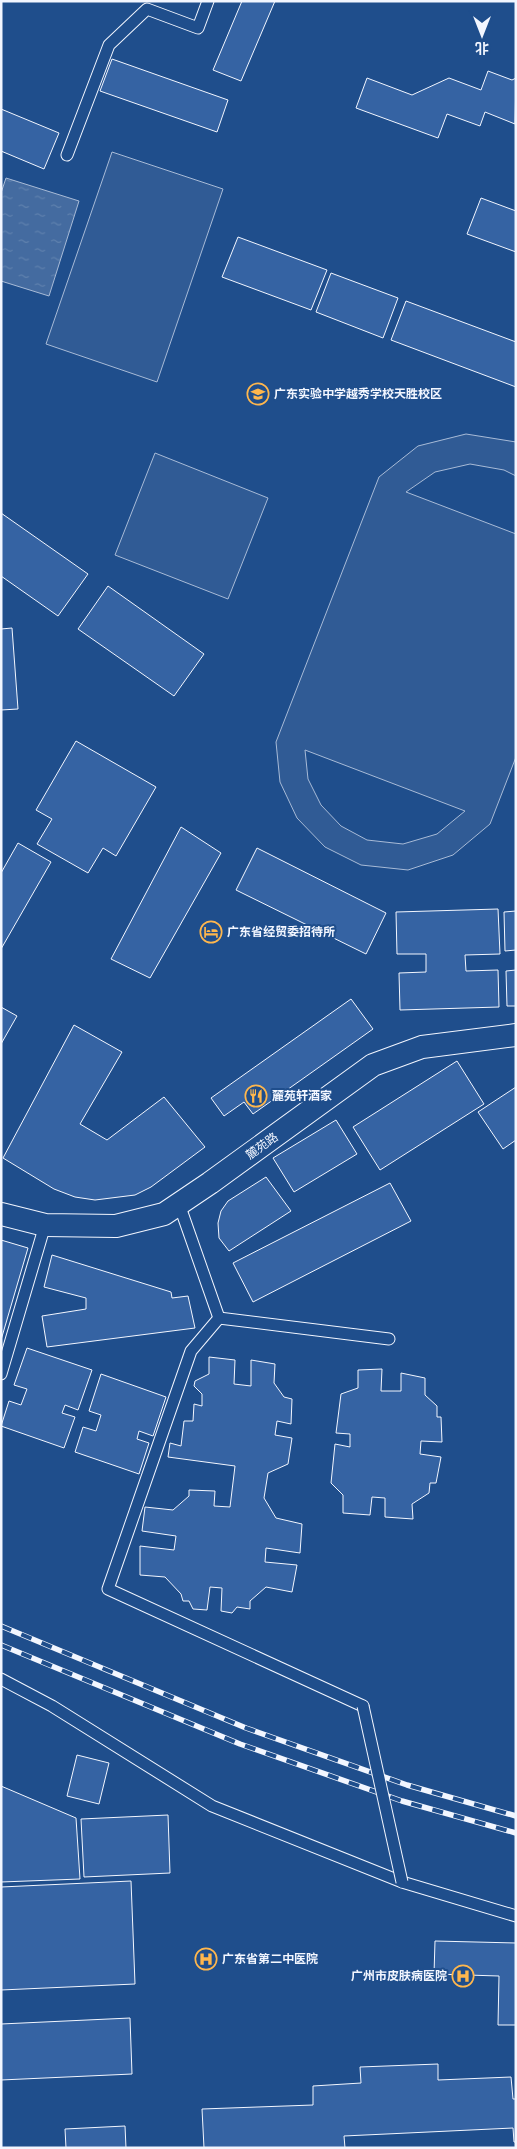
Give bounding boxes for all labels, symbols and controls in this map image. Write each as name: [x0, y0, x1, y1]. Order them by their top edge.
north arrow: [457, 10, 507, 60]
text: 北: [475, 40, 489, 57]
school or university icon: 广东实验中学越秀学校天胜校区: [246, 382, 270, 406]
place label: 广东实验中学越秀学校天胜校区: [274, 386, 442, 400]
hotel icon: 广东省经贸委招待所: [199, 920, 223, 944]
place label: 广东省经贸委招待所: [227, 924, 335, 938]
restaurant icon: 麓苑轩酒家: [244, 1084, 268, 1108]
place label: 麓苑轩酒家: [272, 1088, 332, 1102]
street label: 麓苑路: [243, 1129, 280, 1161]
hospital icon: 广东省第二中医院: [194, 1947, 218, 1971]
place label: 广东省第二中医院: [222, 1951, 318, 1965]
hospital icon: 广州市皮肤病医院: [451, 1964, 475, 1988]
place label: 广州市皮肤病医院: [351, 1968, 447, 1982]

